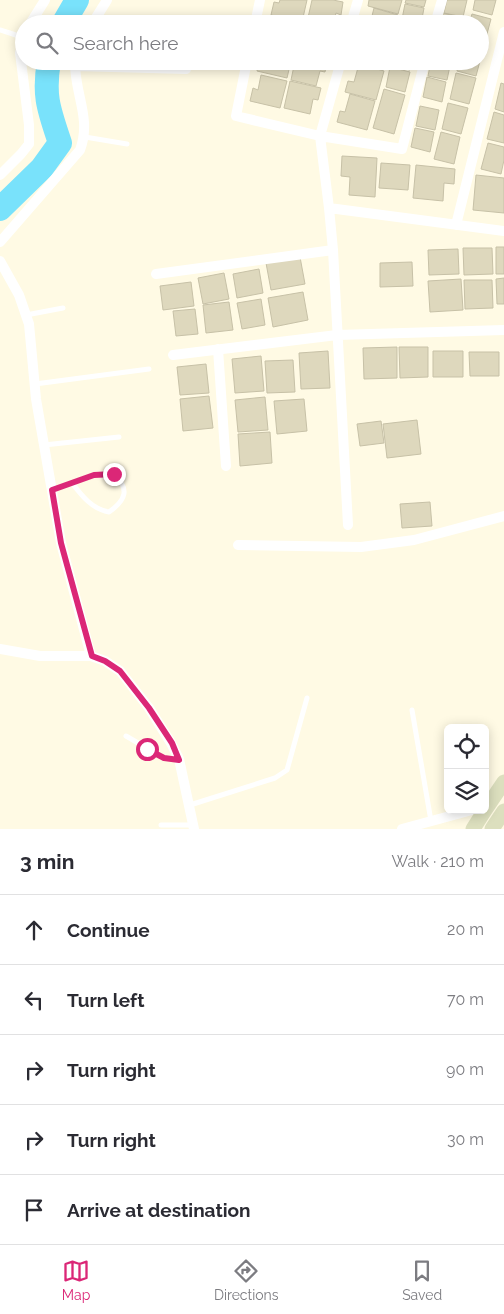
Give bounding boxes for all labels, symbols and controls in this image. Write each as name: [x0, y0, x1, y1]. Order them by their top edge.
search box: [15, 15, 489, 70]
icon: search: [33, 29, 61, 57]
text: Search here: [73, 32, 179, 54]
route end: [103, 463, 126, 486]
map controls: [444, 724, 489, 814]
button: locate: [444, 724, 489, 769]
route start: [136, 738, 159, 761]
button: layers: [444, 769, 489, 814]
text: 3 min: [20, 849, 74, 874]
text: Walk · 210 m: [392, 852, 484, 871]
icon: ahead: [20, 916, 48, 944]
text: Continue: [67, 919, 150, 941]
text: 20 m: [447, 920, 484, 939]
icon: left: [20, 986, 48, 1014]
text: Turn left: [67, 989, 144, 1011]
text: 70 m: [447, 990, 484, 1009]
icon: right: [20, 1056, 48, 1084]
text: Turn right: [67, 1059, 156, 1081]
text: 90 m: [446, 1060, 484, 1079]
icon: right: [20, 1126, 48, 1154]
text: Turn right: [67, 1129, 156, 1151]
text: 30 m: [447, 1130, 484, 1149]
icon: arrive: [20, 1196, 48, 1224]
text: Arrive at destination: [67, 1199, 251, 1221]
tab: Map: [62, 1257, 90, 1303]
tab: Directions: [214, 1257, 279, 1303]
tab: Saved: [402, 1257, 442, 1303]

